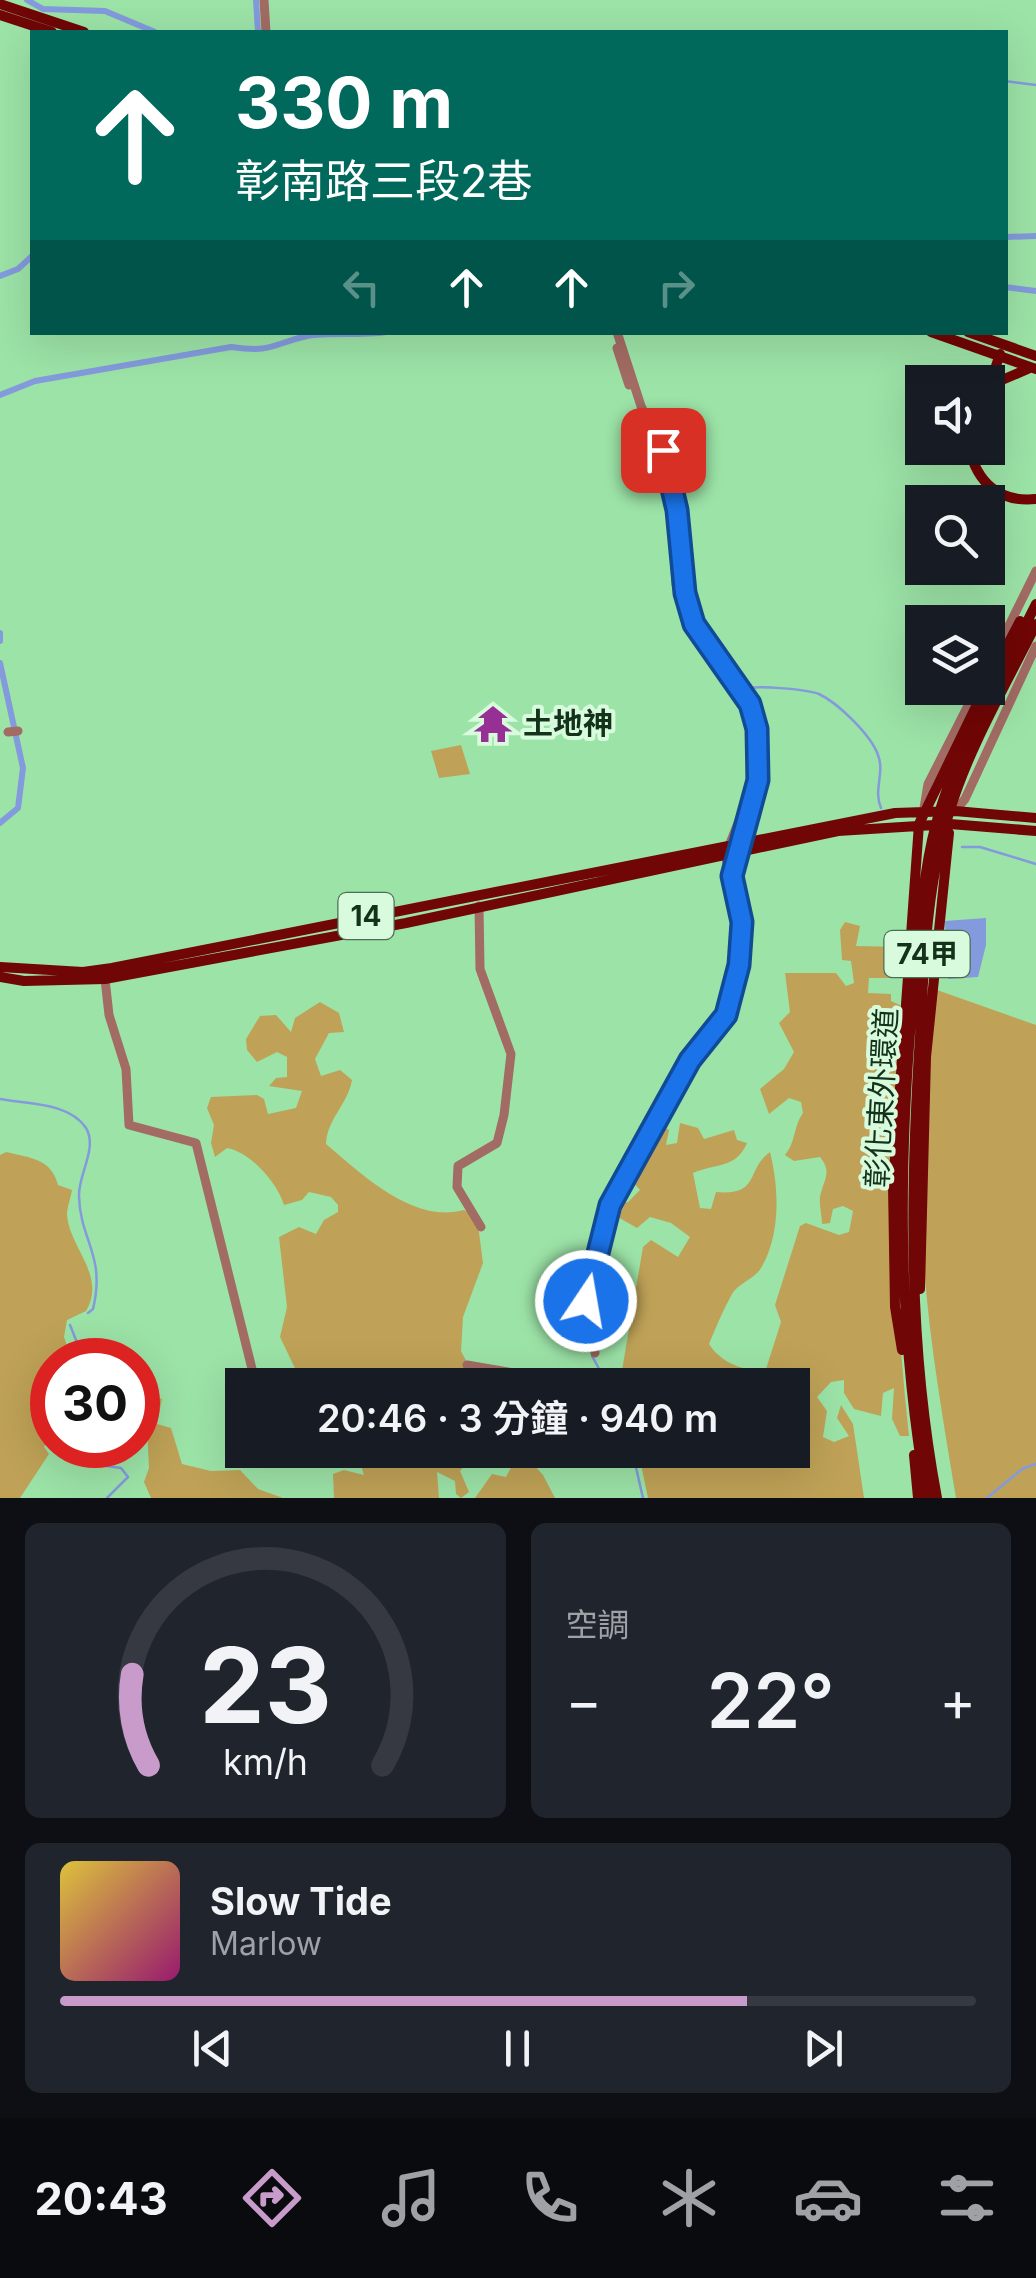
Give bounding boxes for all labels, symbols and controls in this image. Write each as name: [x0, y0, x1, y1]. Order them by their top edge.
text: 330 m: [235, 60, 453, 145]
icon: ahead: [70, 70, 200, 200]
text: 彰南路三段2巷: [235, 153, 532, 208]
icon: left: [334, 260, 389, 315]
icon: ahead: [439, 260, 494, 315]
icon: ahead: [544, 260, 599, 315]
icon: right: [649, 260, 704, 315]
map controls: [905, 365, 1005, 705]
button: sound: [905, 365, 1005, 465]
pin: [621, 408, 706, 493]
icon: arrive: [636, 423, 691, 478]
button: search: [905, 485, 1005, 585]
button: layers: [905, 605, 1005, 705]
temple icon: 土地神: [472, 703, 514, 745]
place label: 土地神: [523, 705, 613, 741]
road number: 14: [338, 893, 394, 939]
road number: 74甲: [884, 931, 970, 977]
street label: 彰化東外環道: [858, 1007, 904, 1189]
position arrow: [534, 1249, 638, 1353]
speed limit sign: 30: [30, 1338, 160, 1468]
text: 20:46 · 3 分鐘 · 940 m: [317, 1395, 718, 1441]
text: 空調: [566, 1605, 630, 1644]
text: 23: [199, 1622, 332, 1748]
text: 22°: [707, 1655, 835, 1746]
text: −: [566, 1668, 602, 1734]
text: +: [940, 1668, 976, 1734]
text: km/h: [223, 1740, 308, 1784]
text: Slow Tide: [210, 1878, 392, 1924]
text: Marlow: [210, 1924, 322, 1963]
icon: previous: [185, 2021, 240, 2076]
icon: pause: [490, 2021, 545, 2076]
icon: next: [796, 2021, 851, 2076]
icon: directions: [237, 2163, 307, 2233]
icon: music: [376, 2163, 446, 2233]
icon: phone: [515, 2163, 585, 2233]
icon: climate: [654, 2163, 724, 2233]
icon: car: [793, 2163, 863, 2233]
icon: filters: [932, 2163, 1002, 2233]
text: 20:43: [34, 2171, 168, 2226]

